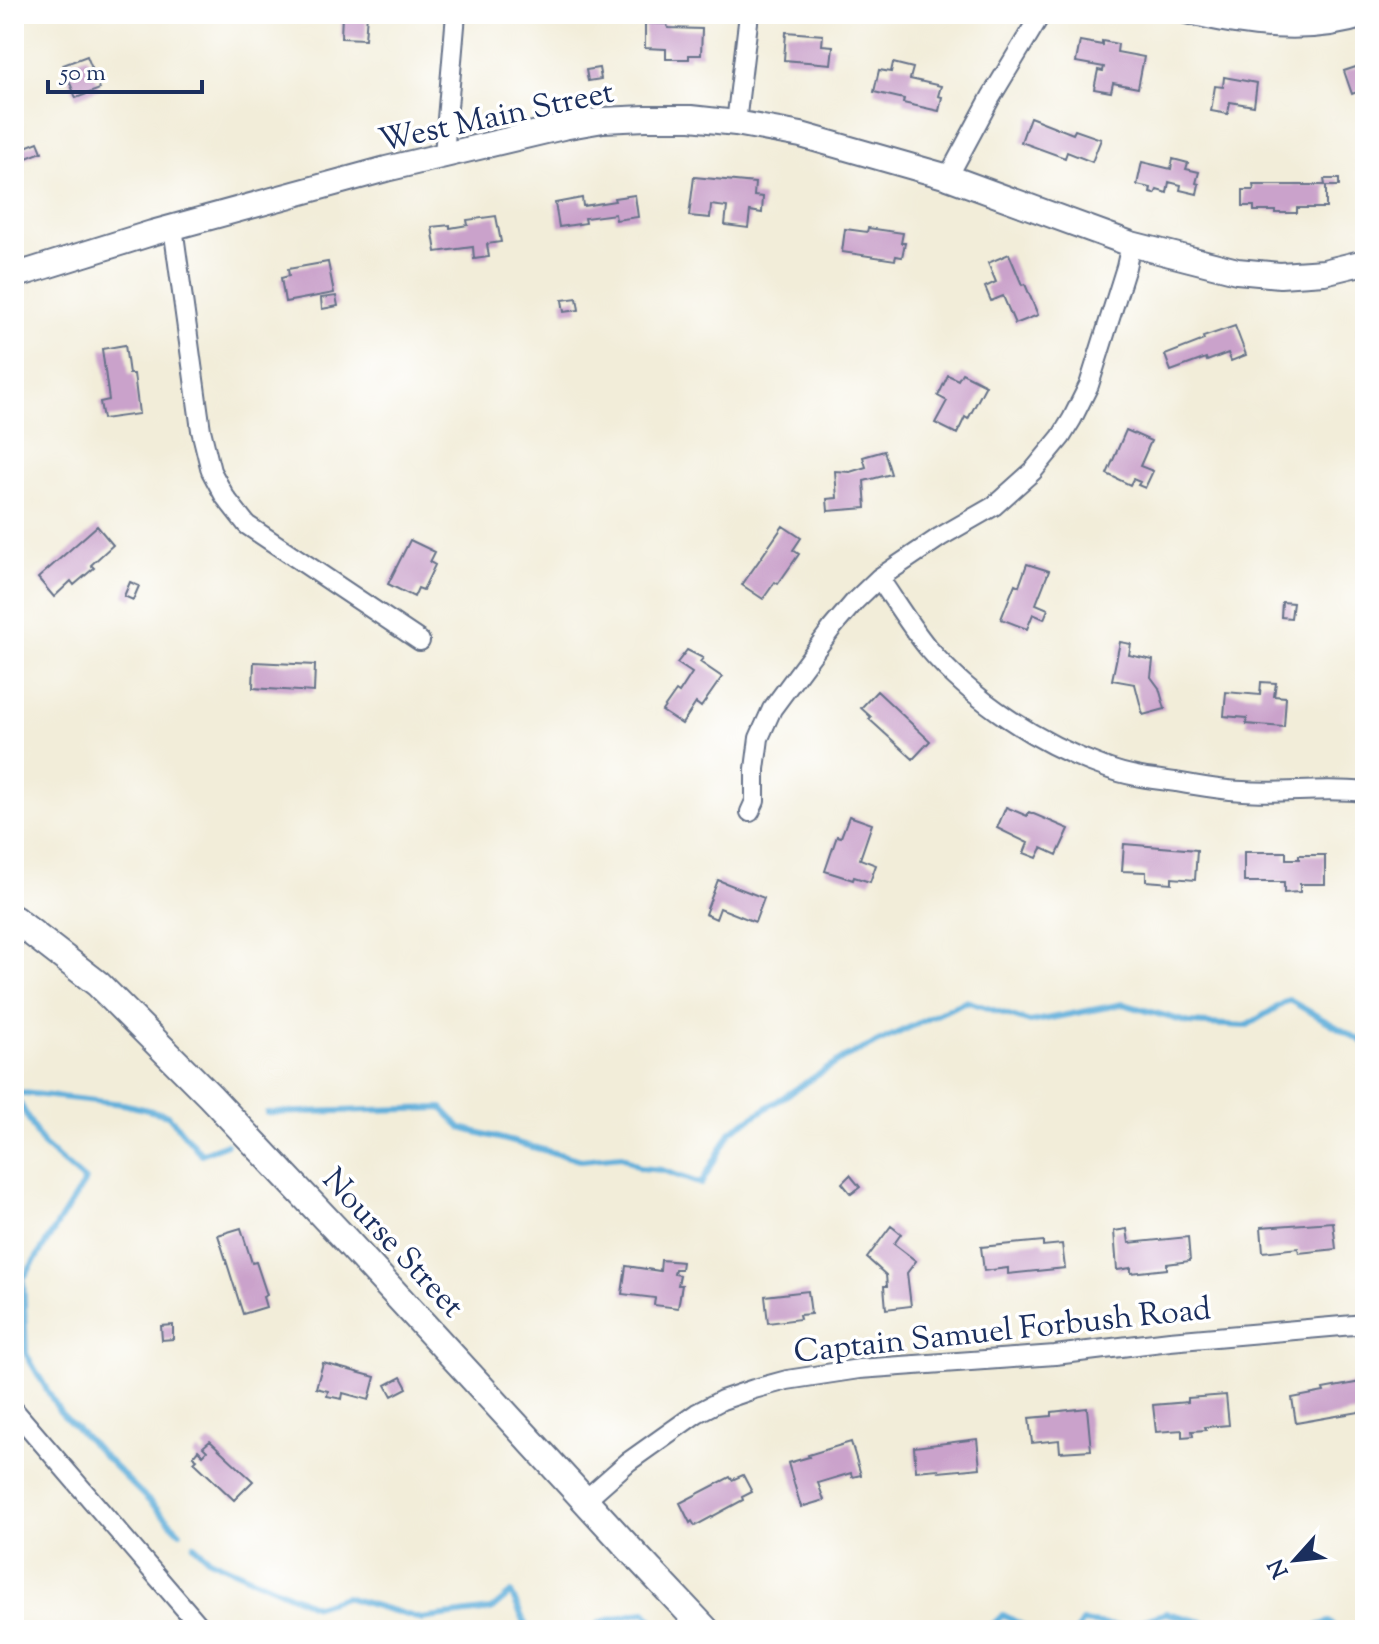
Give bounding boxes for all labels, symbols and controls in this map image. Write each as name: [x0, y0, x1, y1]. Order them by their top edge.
scale bar: [48, 44, 202, 94]
text: 50 m: [58, 57, 106, 91]
street label: West Main Street: [375, 71, 618, 165]
street label: Nourse Street: [310, 1159, 473, 1329]
street label: Captain Samuel Forbush Road: [791, 1287, 1213, 1377]
north arrow: [1255, 1520, 1335, 1600]
text: N: [1261, 1552, 1298, 1583]

